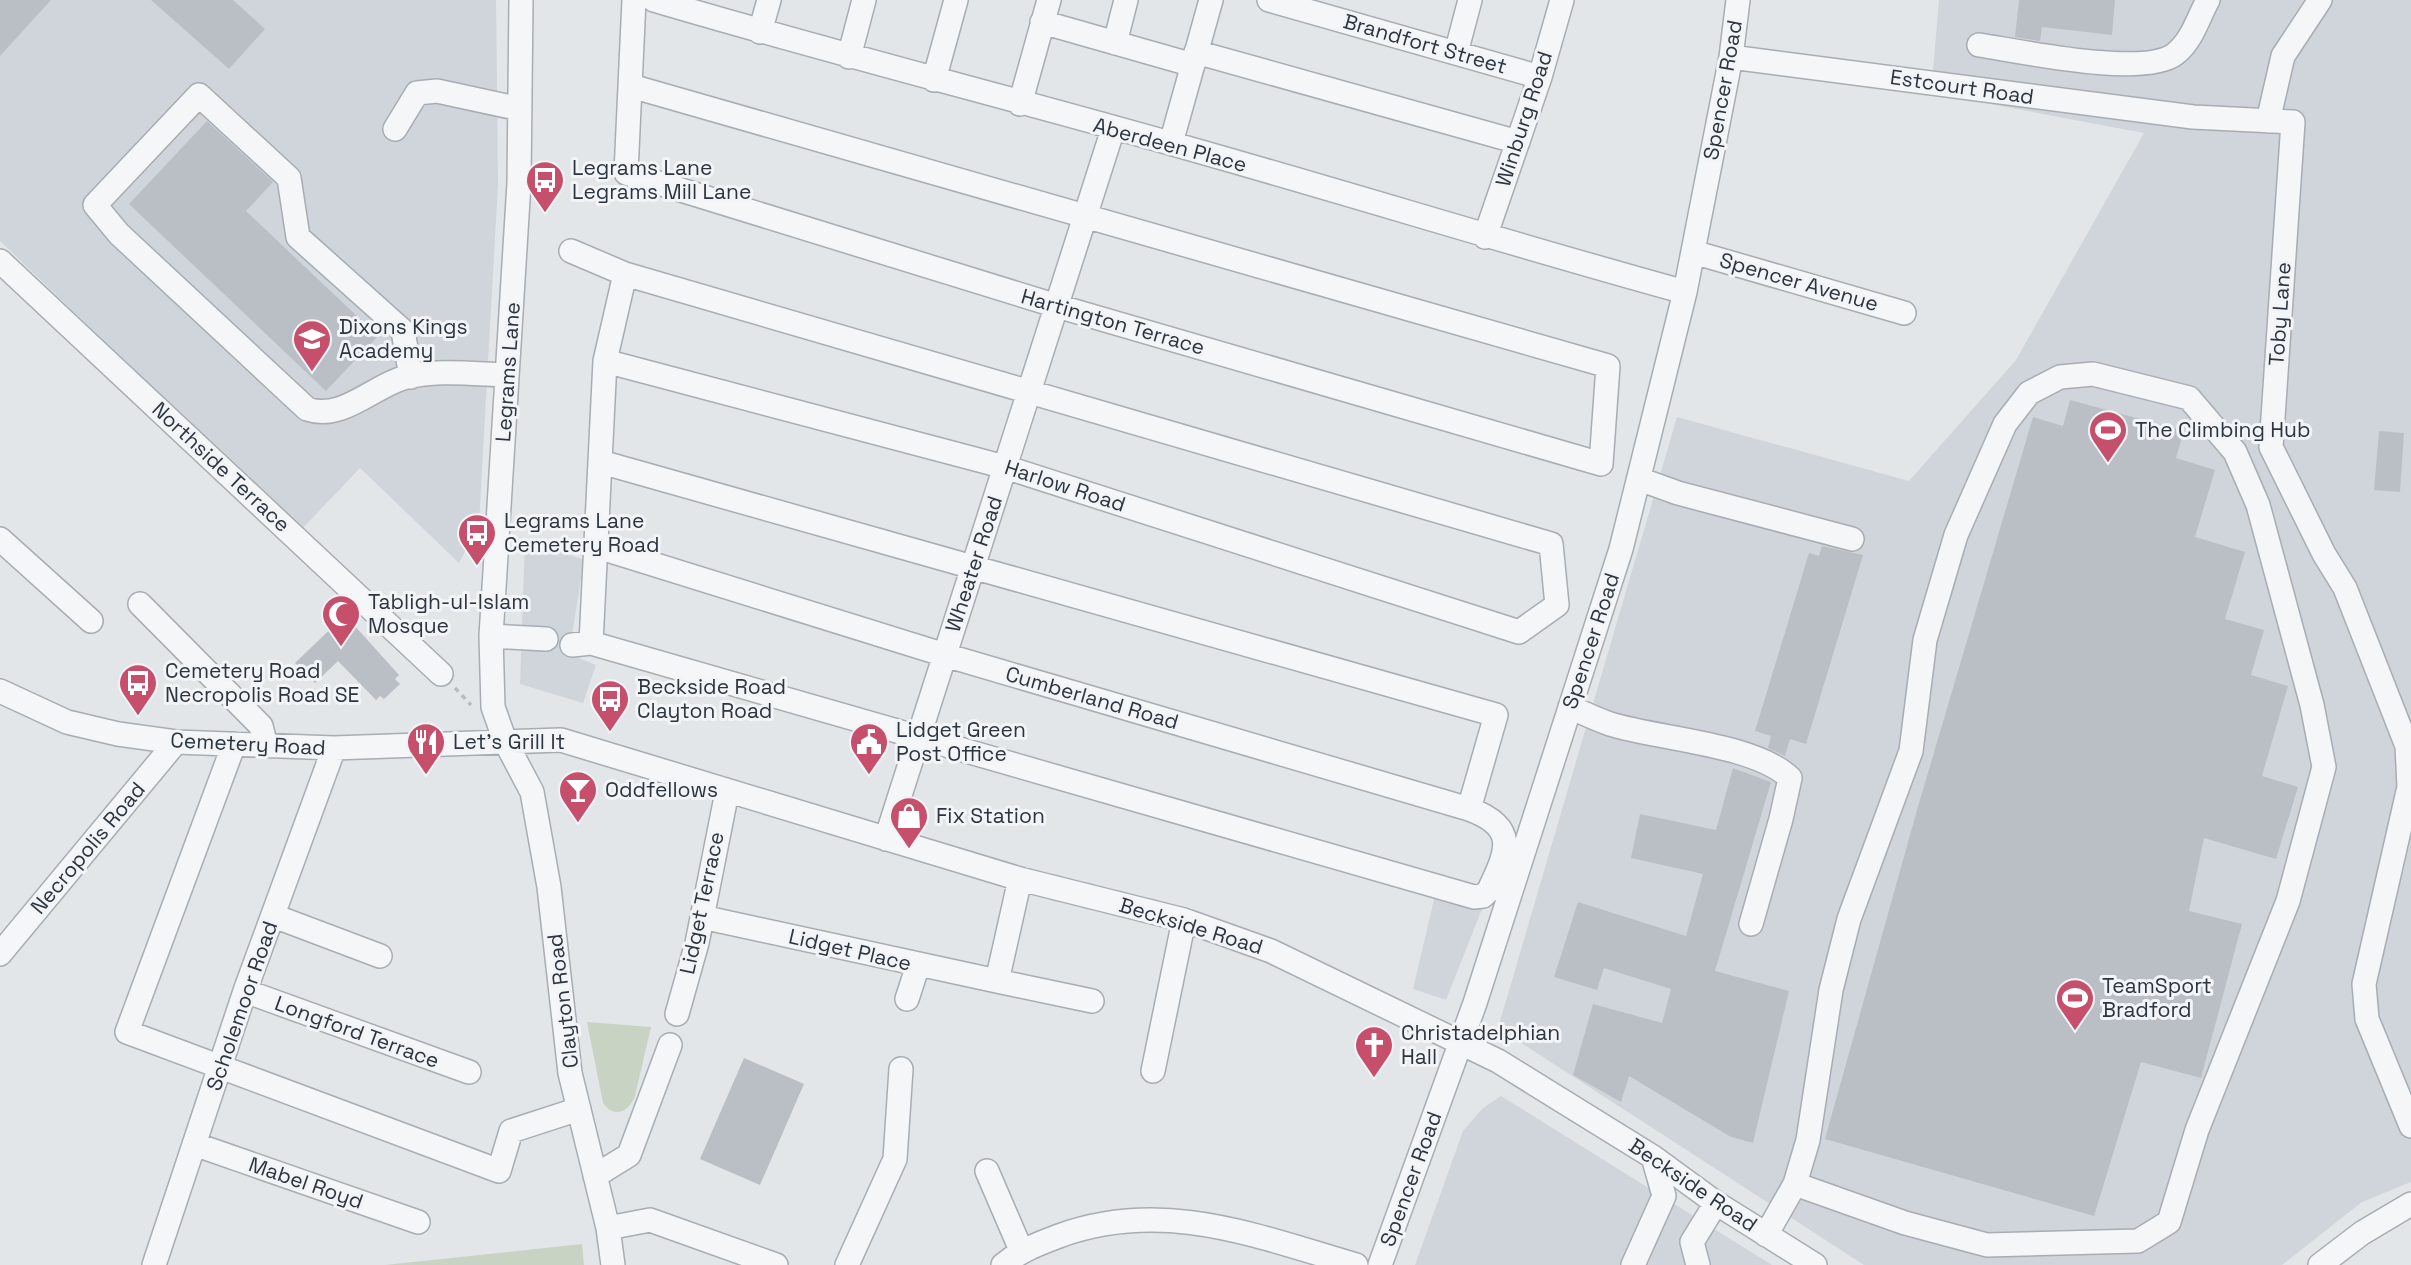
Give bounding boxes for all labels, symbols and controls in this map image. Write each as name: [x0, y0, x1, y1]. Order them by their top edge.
street label: Brandfort Street: [1340, 7, 1510, 80]
street label: Spencer Road: [1697, 18, 1748, 162]
street label: Winburg Road: [1489, 48, 1558, 190]
street label: Estcourt Road: [1888, 63, 2036, 110]
street label: Aberdeen Place: [1090, 111, 1250, 178]
place label: Legrams Lane Legrams Mill Lane: [572, 154, 751, 205]
bus stop icon: Legrams Lane Legrams Mill Lane: [524, 159, 566, 214]
street label: Spencer Avenue: [1717, 246, 1882, 317]
street label: Toby Lane: [2262, 261, 2297, 367]
street label: Hartington Terrace: [1018, 282, 1208, 361]
street label: Legrams Lane: [489, 301, 526, 443]
place label: Dixons Kings Academy: [339, 313, 468, 364]
school or university icon: Dixons Kings Academy: [291, 318, 333, 373]
street label: Northside Terrace: [147, 396, 296, 538]
sports icon: The Climbing Hub: [2087, 409, 2129, 464]
place label: The Climbing Hub: [2135, 416, 2310, 443]
street label: Harlow Road: [1001, 453, 1129, 518]
street label: Wheater Road: [939, 492, 1008, 635]
place label: Legrams Lane Cemetery Road: [504, 507, 659, 558]
bus stop icon: Legrams Lane Cemetery Road: [456, 512, 498, 567]
street label: Spencer Road: [1556, 569, 1625, 712]
place label: Tabligh-ul-Islam Mosque: [368, 588, 529, 639]
mosque icon: Tabligh-ul-Islam Mosque: [320, 593, 362, 648]
place label: Cemetery Road Necropolis Road SE: [165, 657, 359, 708]
street label: Cumberland Road: [1002, 660, 1182, 735]
bus stop icon: Cemetery Road Necropolis Road SE: [117, 662, 159, 717]
place label: Beckside Road Clayton Road: [637, 673, 786, 724]
bus stop icon: Beckside Road Clayton Road: [589, 678, 631, 733]
place label: Lidget Green Post Office: [896, 716, 1026, 767]
restaurant icon: Let's Grill It: [405, 721, 447, 776]
public building icon: Lidget Green Post Office: [848, 721, 890, 776]
street label: Cemetery Road: [170, 726, 326, 761]
place label: Let's Grill It: [453, 728, 565, 755]
bar icon: Oddfellows: [557, 769, 599, 824]
street label: Necropolis Road: [24, 776, 151, 919]
place label: Oddfellows: [605, 776, 718, 803]
shop icon: Fix Station: [888, 795, 930, 850]
place label: Fix Station: [936, 802, 1045, 829]
street label: Lidget Terrace: [673, 829, 730, 977]
street label: Beckside Road: [1116, 891, 1266, 960]
street label: Scholemoor Road: [200, 917, 283, 1094]
street label: Lidget Place: [786, 922, 914, 977]
street label: Clayton Road: [541, 932, 584, 1070]
place label: TeamSport Bradford: [2102, 972, 2212, 1023]
sports icon: TeamSport Bradford: [2054, 977, 2096, 1032]
street label: Longford Terrace: [271, 989, 443, 1074]
place label: Christadelphian Hall: [1401, 1019, 1560, 1070]
church icon: Christadelphian Hall: [1353, 1024, 1395, 1079]
street label: Spencer Road: [1374, 1108, 1447, 1250]
street label: Beckside Road: [1624, 1132, 1763, 1237]
street label: Mabel Royd: [245, 1150, 367, 1215]

